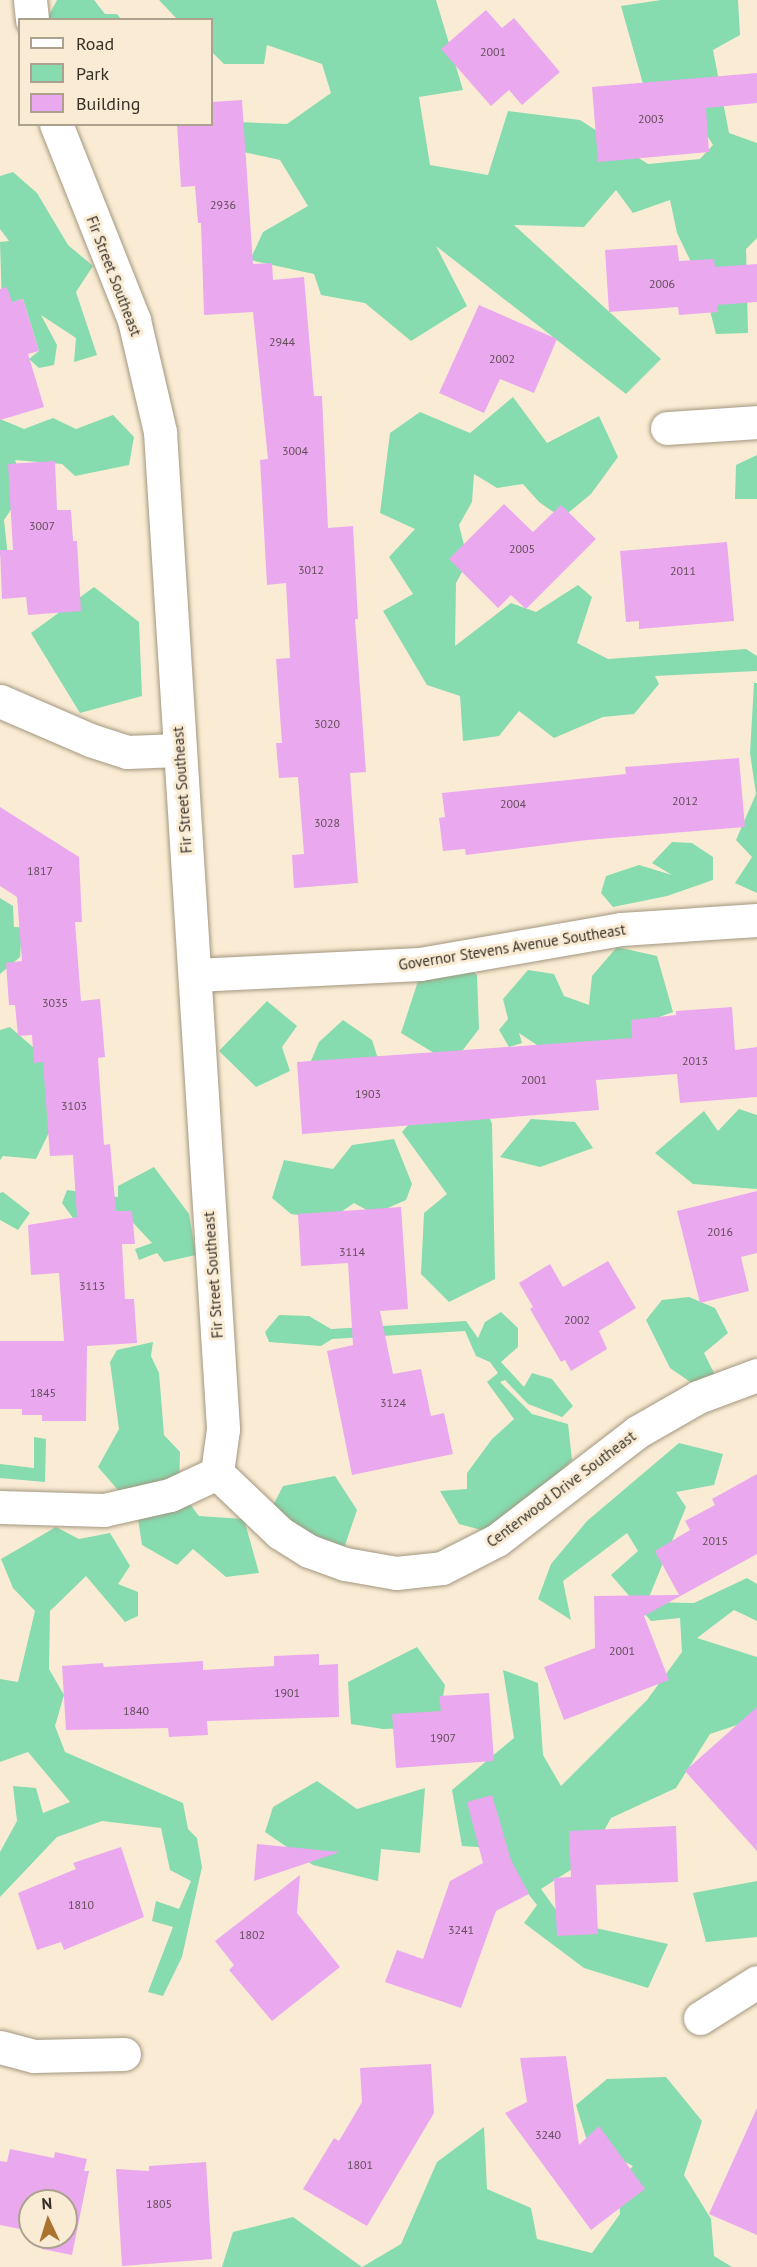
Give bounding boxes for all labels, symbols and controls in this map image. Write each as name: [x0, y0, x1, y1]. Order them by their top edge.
legend: [18, 18, 213, 126]
text: Road: [76, 32, 114, 55]
house number: 2001: [480, 45, 506, 59]
text: Park: [76, 62, 109, 85]
text: Building: [76, 92, 140, 115]
house number: 2003: [638, 112, 664, 126]
house number: 2936: [210, 198, 236, 212]
street label: Fir Street Southeast: [83, 213, 145, 339]
house number: 2006: [649, 277, 675, 291]
house number: 2944: [269, 335, 295, 349]
house number: 2002: [489, 352, 515, 366]
house number: 3004: [282, 444, 308, 458]
house number: 3007: [29, 519, 55, 533]
house number: 2005: [509, 542, 535, 556]
house number: 3012: [298, 563, 324, 577]
house number: 2011: [670, 564, 696, 578]
house number: 3020: [314, 717, 340, 731]
street label: Fir Street Southeast: [169, 726, 195, 854]
house number: 2012: [672, 794, 698, 808]
house number: 2004: [500, 797, 526, 811]
house number: 3028: [314, 816, 340, 830]
house number: 1817: [27, 864, 53, 878]
street label: Governor Stevens Avenue Southeast: [397, 920, 627, 974]
house number: 3035: [42, 996, 68, 1010]
house number: 2013: [682, 1054, 708, 1068]
house number: 2001: [521, 1073, 547, 1087]
house number: 1903: [355, 1087, 381, 1101]
house number: 3103: [61, 1099, 87, 1113]
street label: Fir Street Southeast: [200, 1211, 226, 1339]
house number: 2016: [707, 1225, 733, 1239]
house number: 3114: [339, 1245, 365, 1259]
house number: 3113: [79, 1279, 105, 1293]
house number: 2002: [564, 1313, 590, 1327]
house number: 1845: [30, 1386, 56, 1400]
house number: 3124: [380, 1396, 406, 1410]
street label: Centerwood Drive Southeast: [483, 1427, 639, 1551]
house number: 2015: [702, 1534, 728, 1548]
house number: 2001: [609, 1644, 635, 1658]
house number: 1901: [274, 1686, 300, 1700]
house number: 1840: [123, 1704, 149, 1718]
house number: 1907: [430, 1731, 456, 1745]
house number: 1810: [68, 1898, 94, 1912]
house number: 3241: [448, 1923, 474, 1937]
house number: 1802: [239, 1928, 265, 1942]
house number: 3240: [535, 2128, 561, 2142]
house number: 1801: [347, 2158, 373, 2172]
north arrow: [18, 2189, 78, 2249]
text: N: [41, 2193, 53, 2213]
house number: 1805: [146, 2197, 172, 2211]

